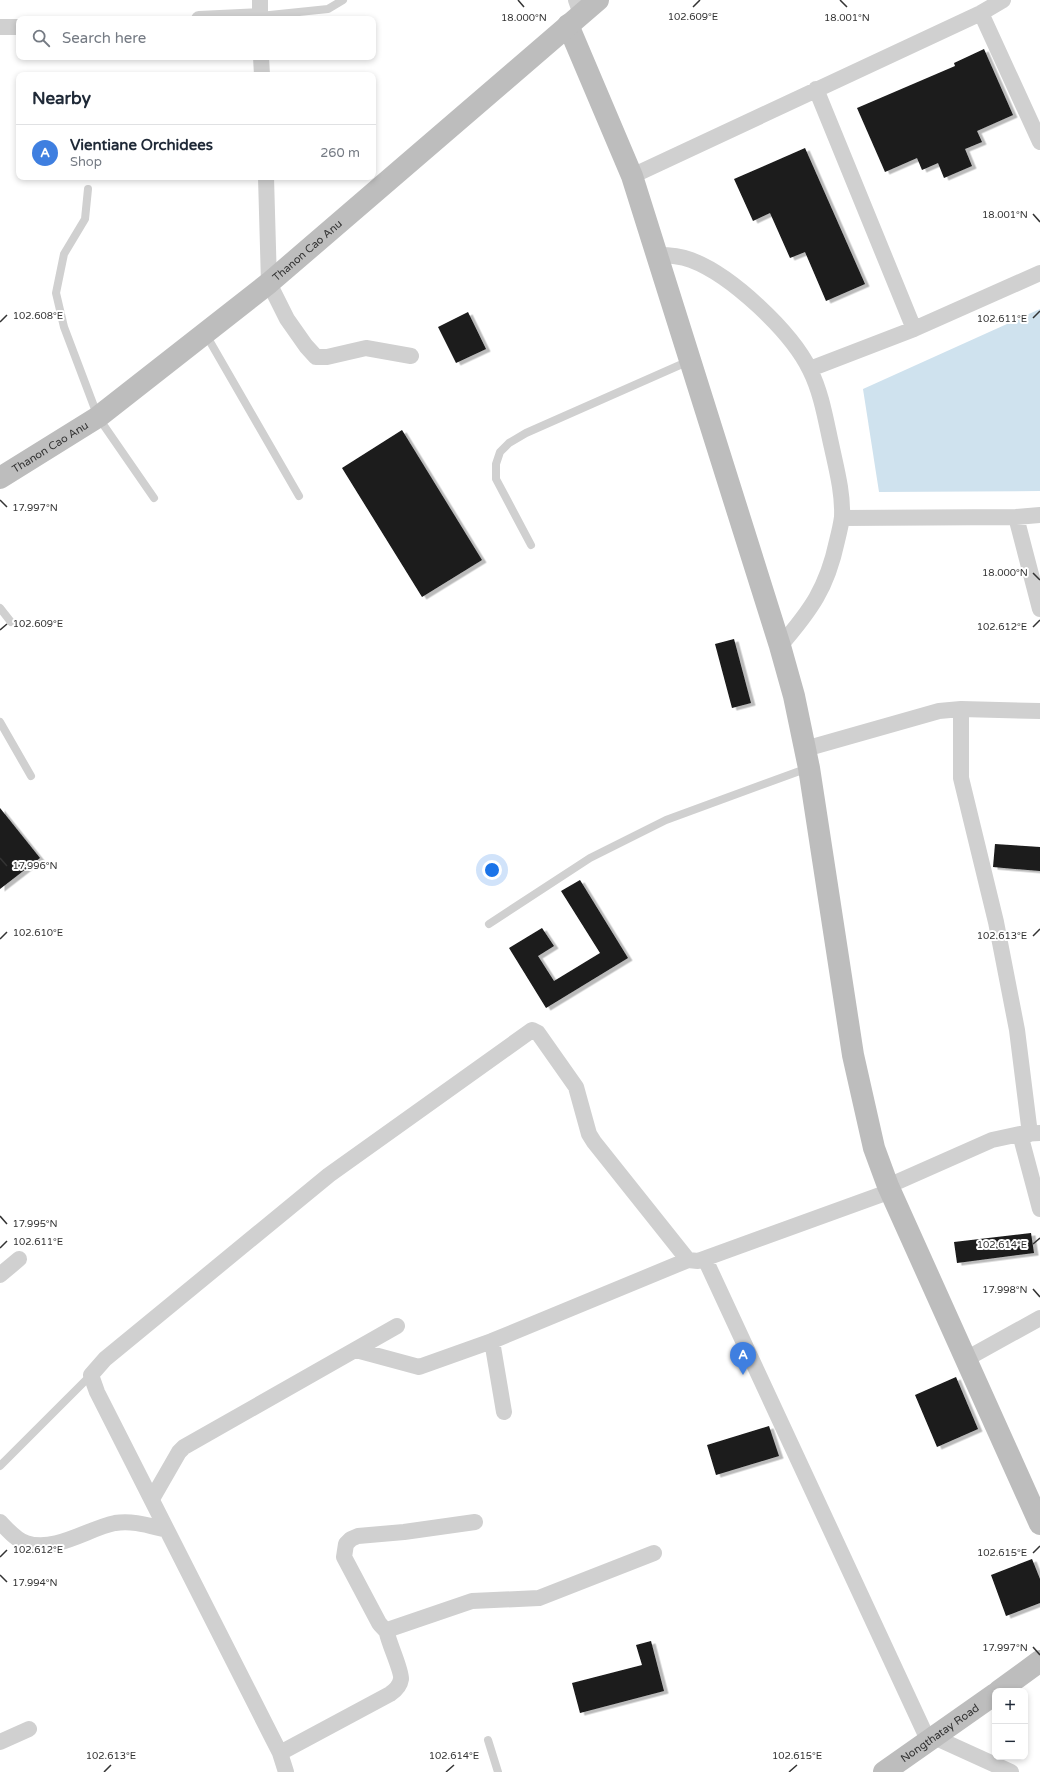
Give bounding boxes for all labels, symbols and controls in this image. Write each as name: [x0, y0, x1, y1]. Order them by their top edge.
text: 102.609°E: [668, 11, 718, 23]
text: 18.000°N: [501, 12, 547, 24]
text: 18.001°N: [824, 12, 870, 24]
search box: [16, 16, 376, 60]
icon: search: [30, 27, 52, 49]
text: Search here: [62, 29, 146, 47]
text: Nearby: [32, 88, 91, 109]
text: Vientiane Orchidees: [70, 136, 213, 154]
text: A: [40, 145, 50, 161]
text: 260 m: [320, 145, 360, 161]
text: Shop: [70, 154, 102, 170]
text: 18.001°N: [982, 209, 1028, 221]
street label: Thanon Cao Anu: [270, 217, 345, 284]
text: 102.608°E: [13, 310, 63, 322]
text: 102.611°E: [977, 313, 1027, 325]
street label: Thanon Cao Anu: [10, 419, 91, 476]
text: 17.997°N: [12, 502, 58, 514]
text: 18.000°N: [982, 567, 1028, 579]
text: 102.609°E: [13, 618, 63, 630]
text: 102.612°E: [977, 621, 1027, 633]
text: 17.996°N: [12, 860, 58, 872]
your location: [482, 860, 502, 880]
text: 102.610°E: [13, 927, 63, 939]
text: 102.613°E: [977, 930, 1027, 942]
text: 17.995°N: [12, 1218, 58, 1230]
text: 102.611°E: [13, 1236, 63, 1248]
text: 102.614°E: [977, 1239, 1027, 1251]
text: 17.998°N: [982, 1284, 1028, 1296]
pin: A: [730, 1342, 756, 1375]
text: 102.612°E: [13, 1544, 63, 1556]
text: 102.615°E: [977, 1547, 1027, 1559]
text: 17.994°N: [12, 1577, 58, 1589]
text: 17.997°N: [982, 1642, 1028, 1654]
map controls: [992, 1688, 1028, 1760]
button: +: [992, 1688, 1028, 1724]
street label: Nongthatay Road: [898, 1701, 982, 1765]
button: −: [992, 1724, 1028, 1760]
text: 102.613°E: [86, 1750, 136, 1762]
text: 102.614°E: [429, 1750, 479, 1762]
text: 102.615°E: [772, 1750, 822, 1762]

